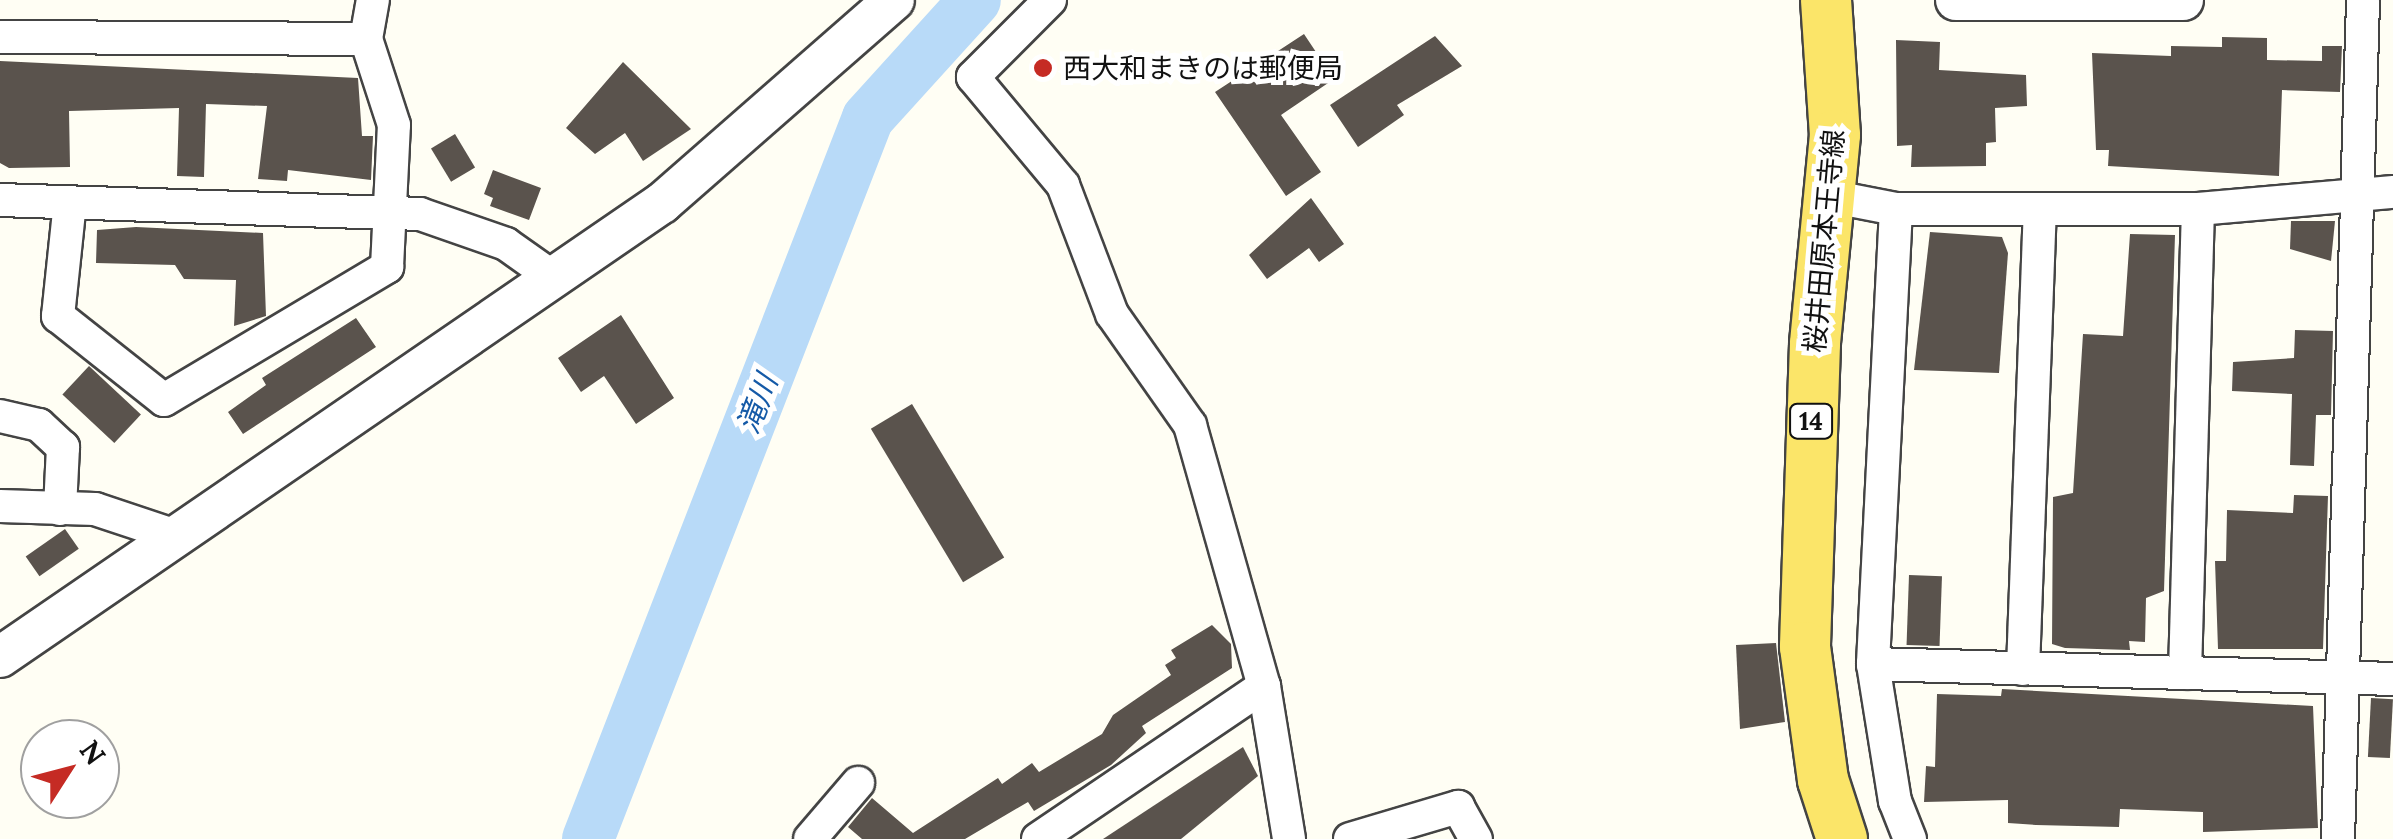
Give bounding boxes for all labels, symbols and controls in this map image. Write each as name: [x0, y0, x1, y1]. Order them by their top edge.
place label: 西大和まきのは郵便局: [1063, 51, 1343, 85]
marker: 西大和まきのは郵便局: [1032, 57, 1054, 79]
street label: 桜井田原本王寺線: [1798, 128, 1850, 354]
water label: 滝川: [729, 370, 785, 438]
road number: 14: [1788, 401, 1834, 441]
north arrow: [20, 719, 120, 819]
text: N: [72, 733, 114, 772]

